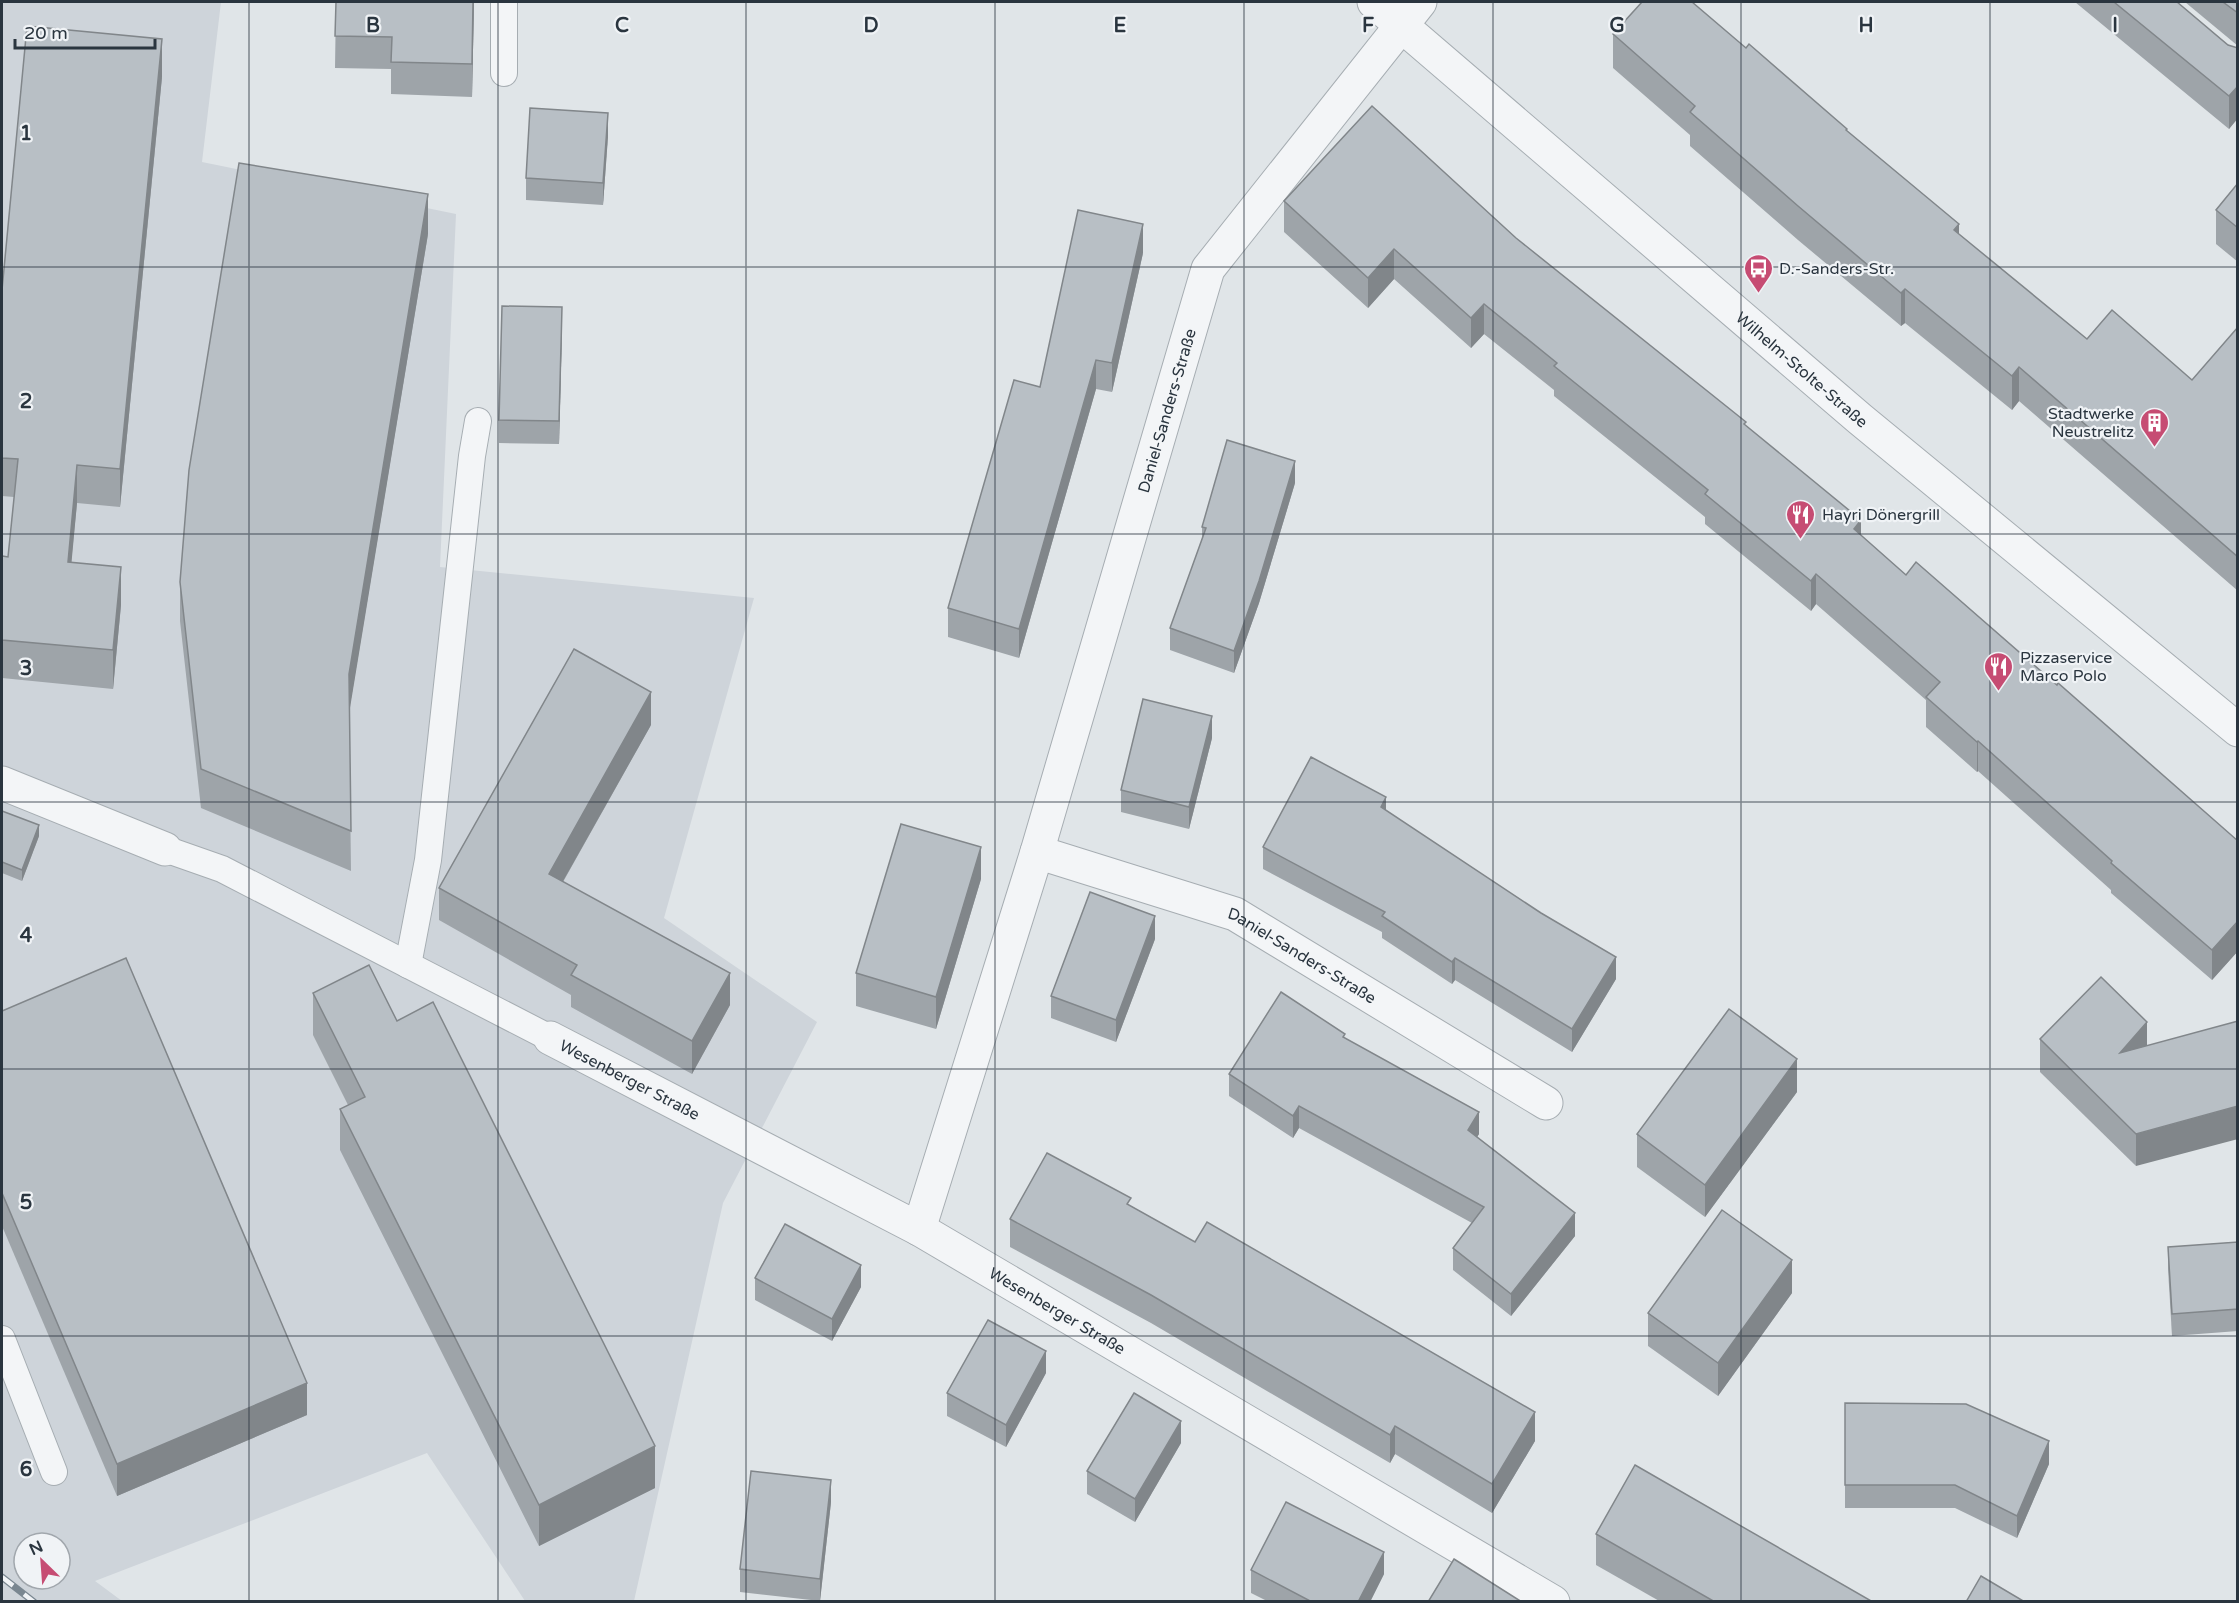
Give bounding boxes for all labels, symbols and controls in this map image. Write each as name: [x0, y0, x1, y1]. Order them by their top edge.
scale bar: [15, 12, 154, 50]
text: B: [366, 14, 380, 38]
text: C: [615, 14, 629, 38]
text: D: [863, 14, 879, 38]
text: E: [1114, 14, 1127, 38]
text: F: [1362, 14, 1374, 38]
text: G: [1609, 14, 1625, 38]
text: H: [1858, 14, 1874, 38]
text: I: [2112, 14, 2118, 38]
text: 20 m: [24, 22, 68, 44]
text: 1: [20, 122, 32, 146]
bus stop icon: D.-Sanders-Str.: [1742, 252, 1774, 294]
place label: D.-Sanders-Str.: [1779, 259, 1894, 279]
street label: Wilhelm-Stolte-Straße: [1731, 308, 1872, 432]
street label: Daniel-Sanders-Straße: [1134, 326, 1201, 495]
text: 2: [20, 390, 32, 414]
place label: Stadtwerke Neustrelitz: [2048, 404, 2134, 442]
building icon: Stadtwerke Neustrelitz: [2139, 406, 2171, 448]
restaurant icon: Hayri Dönergrill: [1785, 498, 1817, 540]
place label: Hayri Dönergrill: [1822, 505, 1940, 525]
place label: Pizzaservice Marco Polo: [2020, 648, 2112, 686]
restaurant icon: Pizzaservice Marco Polo: [1983, 650, 2015, 692]
text: 3: [20, 657, 32, 681]
street label: Daniel-Sanders-Straße: [1225, 903, 1380, 1008]
text: 4: [20, 924, 33, 948]
street label: Wesenberger Straße: [556, 1036, 703, 1125]
text: 5: [20, 1191, 32, 1215]
street label: Wesenberger Straße: [985, 1263, 1129, 1359]
text: 6: [20, 1458, 32, 1482]
north arrow: [12, 1531, 72, 1591]
text: N: [26, 1537, 46, 1560]

